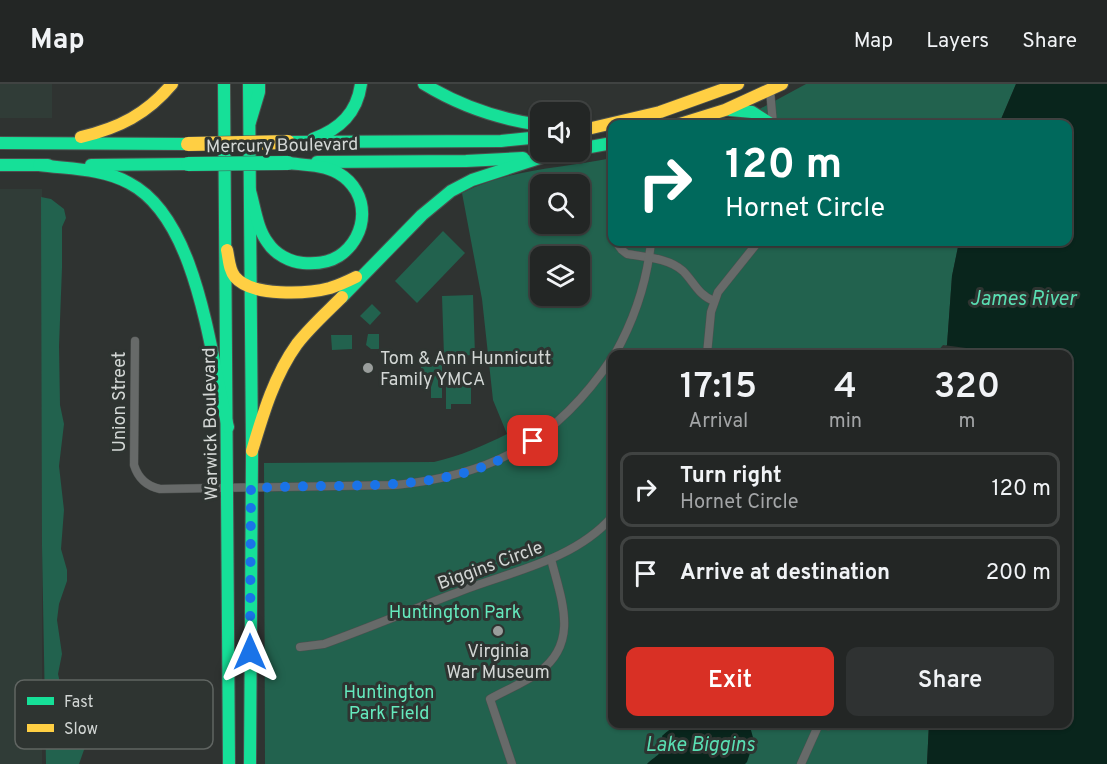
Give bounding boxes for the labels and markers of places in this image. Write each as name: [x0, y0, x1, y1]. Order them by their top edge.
place label: Tom & Ann Hunnicutt Family YMCA: [380, 348, 551, 392]
marker: Tom & Ann Hunnicutt Family YMCA: [361, 361, 375, 375]
pin: [507, 415, 558, 466]
marker: Virginia War Museum: [491, 624, 505, 638]
place label: Virginia War Museum: [446, 641, 550, 685]

